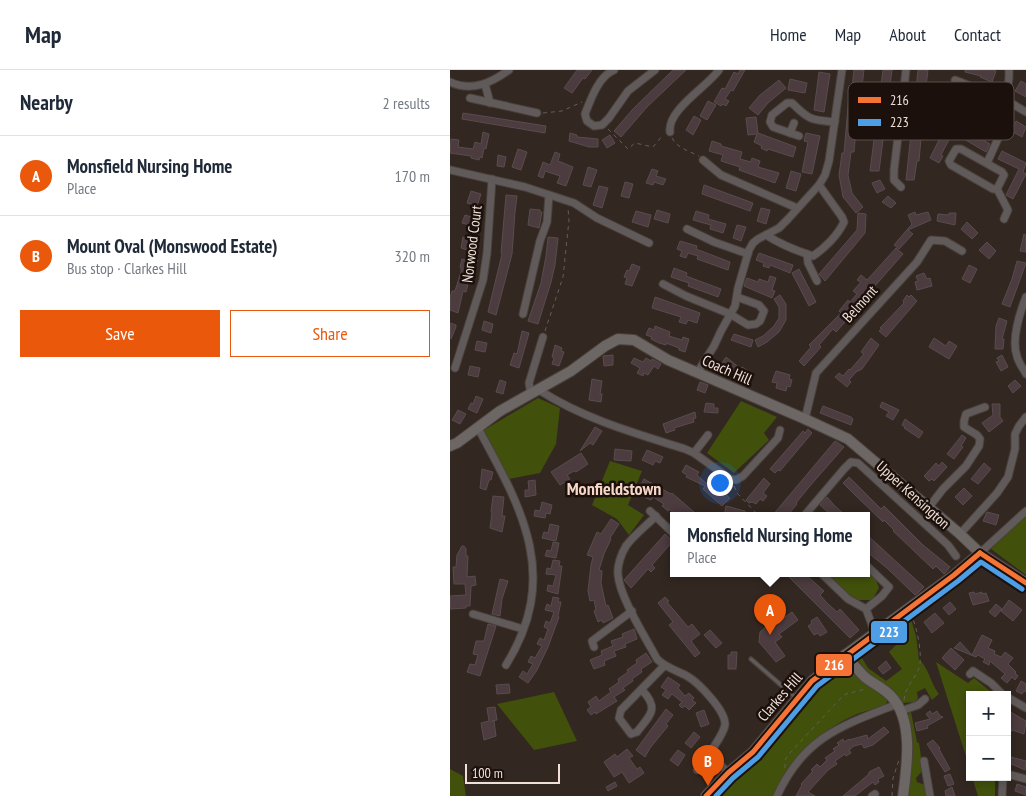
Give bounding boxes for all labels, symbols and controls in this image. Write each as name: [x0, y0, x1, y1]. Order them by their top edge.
text: Map: [25, 19, 62, 50]
text: Home: [770, 23, 807, 46]
text: Map: [835, 23, 861, 46]
text: About: [889, 23, 926, 46]
text: Contact: [954, 23, 1001, 46]
legend: [848, 82, 1014, 140]
text: Nearby: [20, 89, 73, 116]
text: 216: [890, 91, 909, 109]
text: 2 results: [383, 93, 430, 113]
text: 223: [890, 113, 909, 131]
text: Monsfield Nursing Home: [67, 154, 232, 178]
text: A: [32, 166, 40, 186]
text: 170 m: [395, 166, 430, 186]
text: Place: [67, 178, 96, 198]
street label: Norwood Court: [457, 204, 486, 284]
text: Mount Oval (Monswood Estate): [67, 234, 278, 258]
text: B: [32, 246, 40, 266]
text: 320 m: [395, 246, 430, 266]
text: Bus stop · Clarkes Hill: [67, 258, 187, 278]
street label: Belmont: [838, 281, 881, 326]
button: Save: [20, 310, 220, 357]
button: Share: [230, 310, 430, 357]
street label: Coach Hill: [699, 350, 755, 389]
street label: Upper Kensington: [873, 457, 954, 533]
your location: [707, 470, 733, 496]
district label: Monfieldstown: [567, 477, 661, 500]
popup: [670, 512, 870, 577]
text: Monsfield Nursing Home: [687, 523, 853, 547]
text: Place: [687, 547, 717, 567]
pin: A: [754, 594, 786, 635]
line badge: 223: [870, 620, 908, 644]
text: 223: [879, 623, 899, 641]
line badge: 216: [815, 653, 853, 677]
text: 216: [824, 656, 844, 674]
street label: Clarkes Hill: [753, 668, 806, 725]
map controls: [966, 691, 1011, 781]
button: +: [966, 691, 1011, 736]
button: −: [966, 736, 1011, 781]
pin: B: [692, 745, 724, 786]
scale bar: [465, 761, 560, 784]
text: 100 m: [472, 764, 503, 782]

